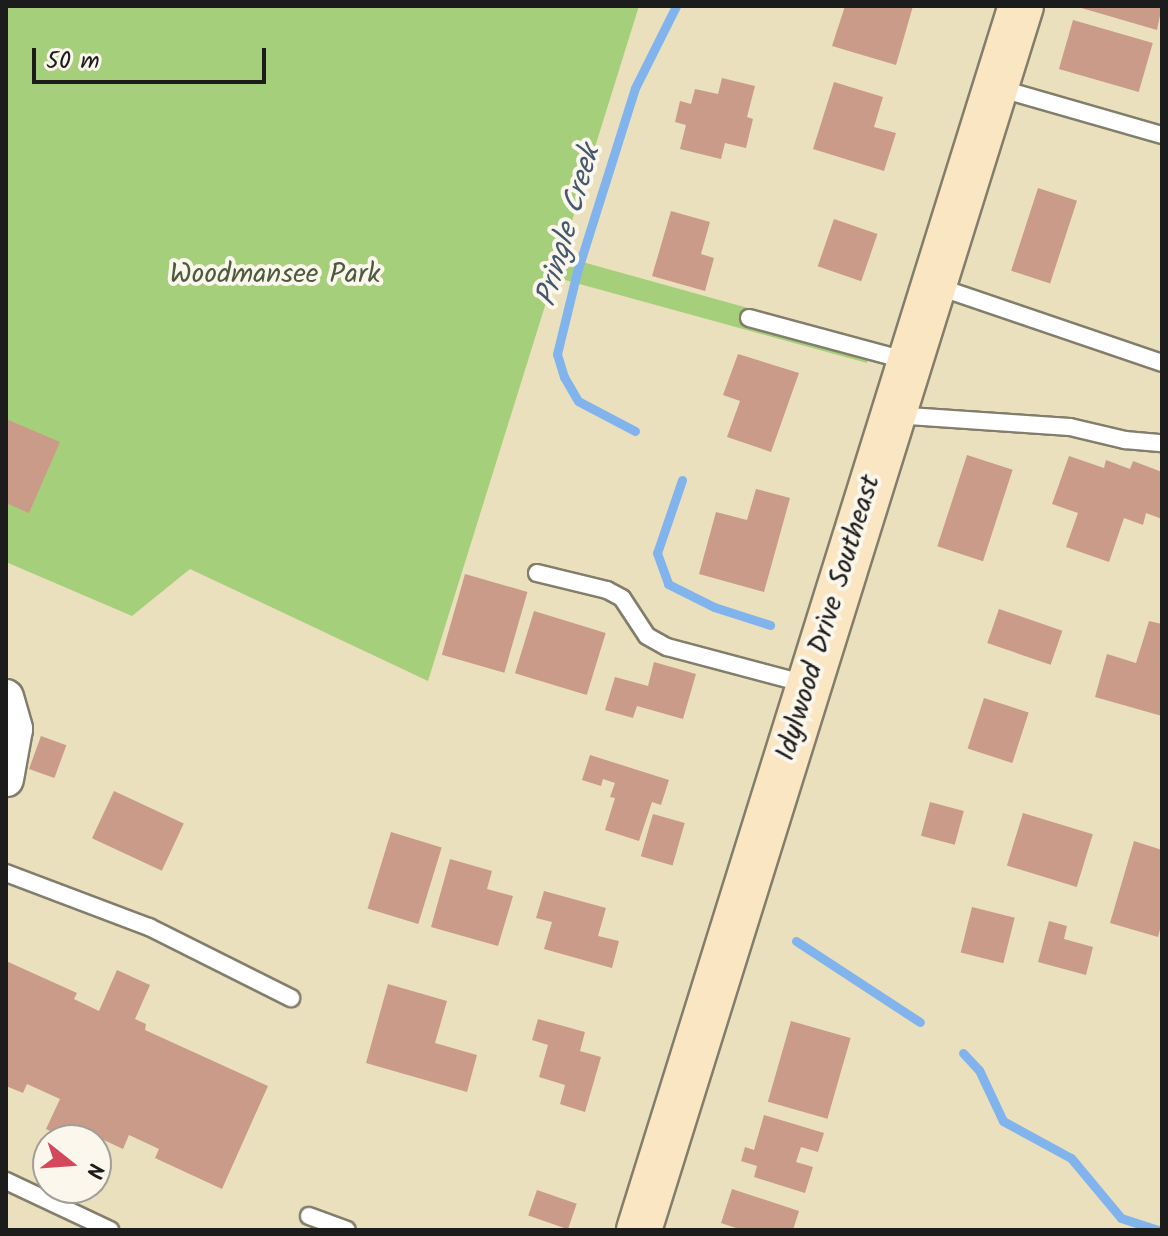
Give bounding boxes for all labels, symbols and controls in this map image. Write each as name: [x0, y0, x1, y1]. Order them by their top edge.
scale bar: [36, 32, 270, 82]
text: 50 m: [46, 42, 100, 81]
water label: Pringle Creek: [529, 142, 609, 310]
park label: Woodmansee Park: [170, 258, 380, 292]
street label: Idylwood Drive Southeast: [770, 471, 888, 765]
north arrow: [32, 1124, 112, 1204]
text: N: [75, 1159, 112, 1182]

